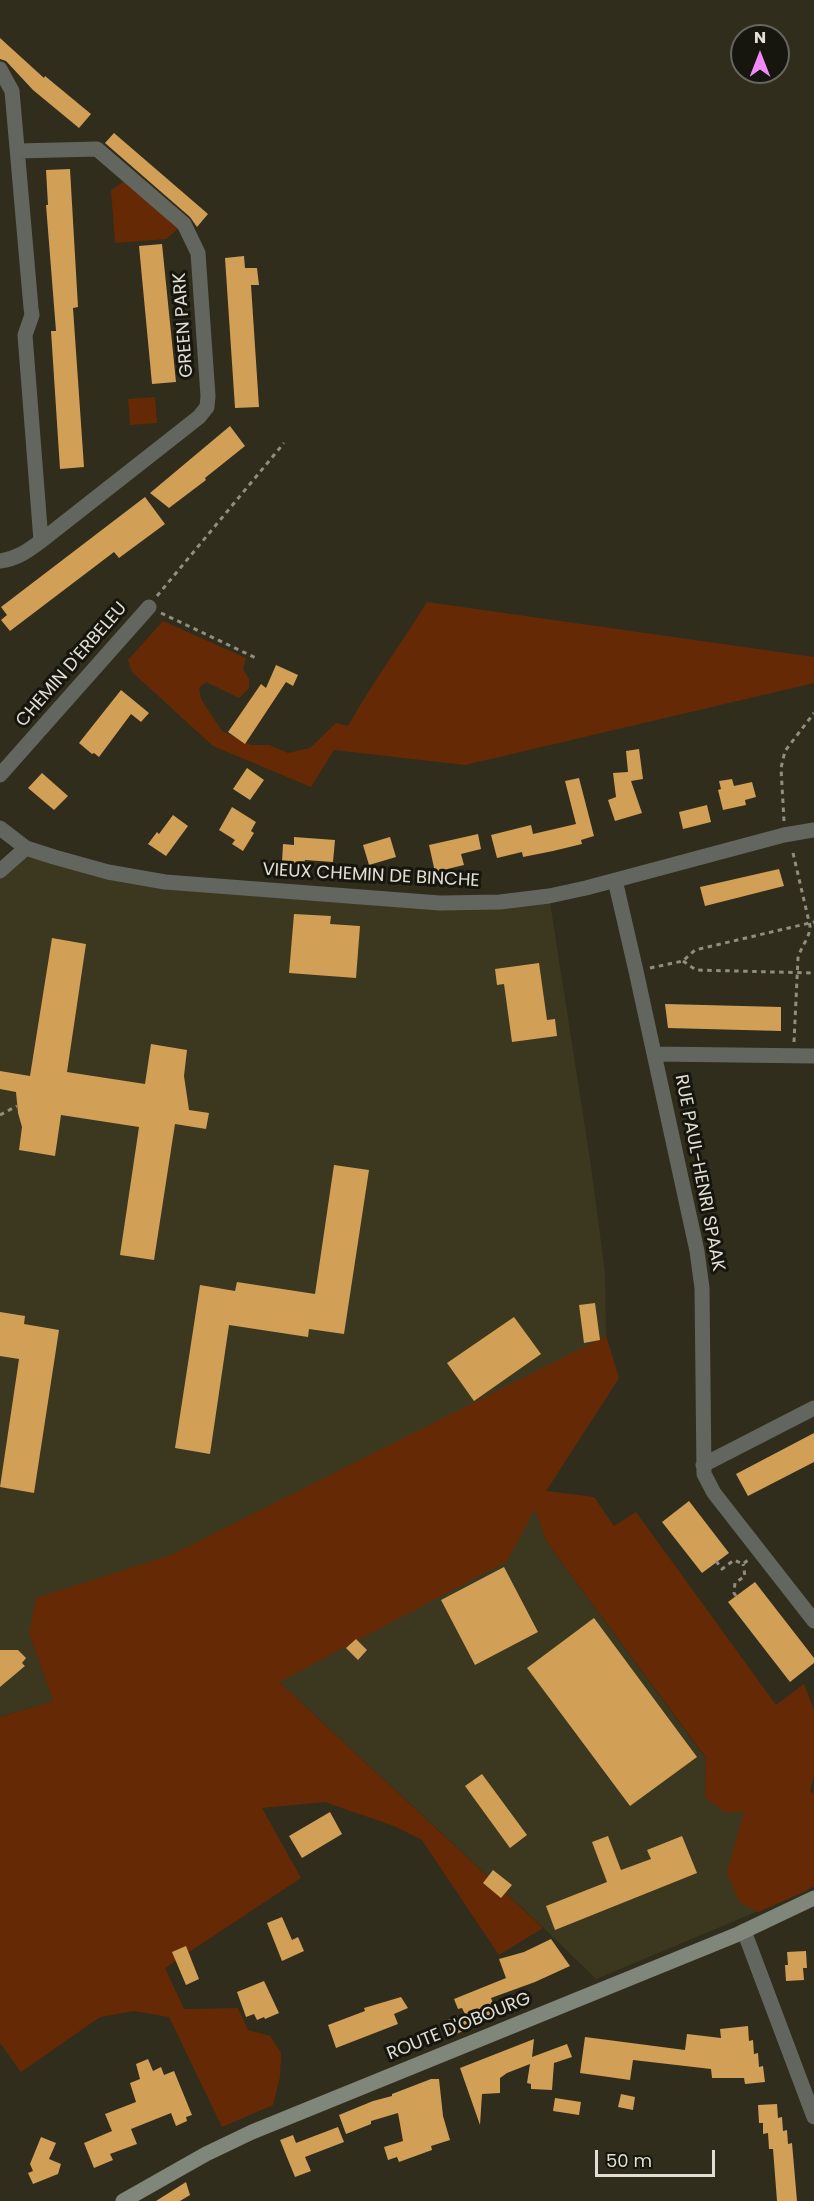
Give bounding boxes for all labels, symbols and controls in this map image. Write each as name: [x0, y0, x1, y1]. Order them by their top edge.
north arrow: [730, 24, 790, 84]
text: N: [754, 26, 766, 49]
street label: GREEN PARK: [170, 272, 198, 378]
street label: CHEMIN D'ERBELEU: [12, 598, 132, 732]
street label: VIEUX CHEMIN DE BINCHE: [262, 860, 480, 892]
street label: RUE PAUL-HENRI SPAAK: [669, 1073, 729, 1273]
street label: ROUTE D'OBOURG: [384, 1988, 534, 2066]
scale bar: [598, 2138, 718, 2176]
text: 50 m: [606, 2148, 652, 2173]

